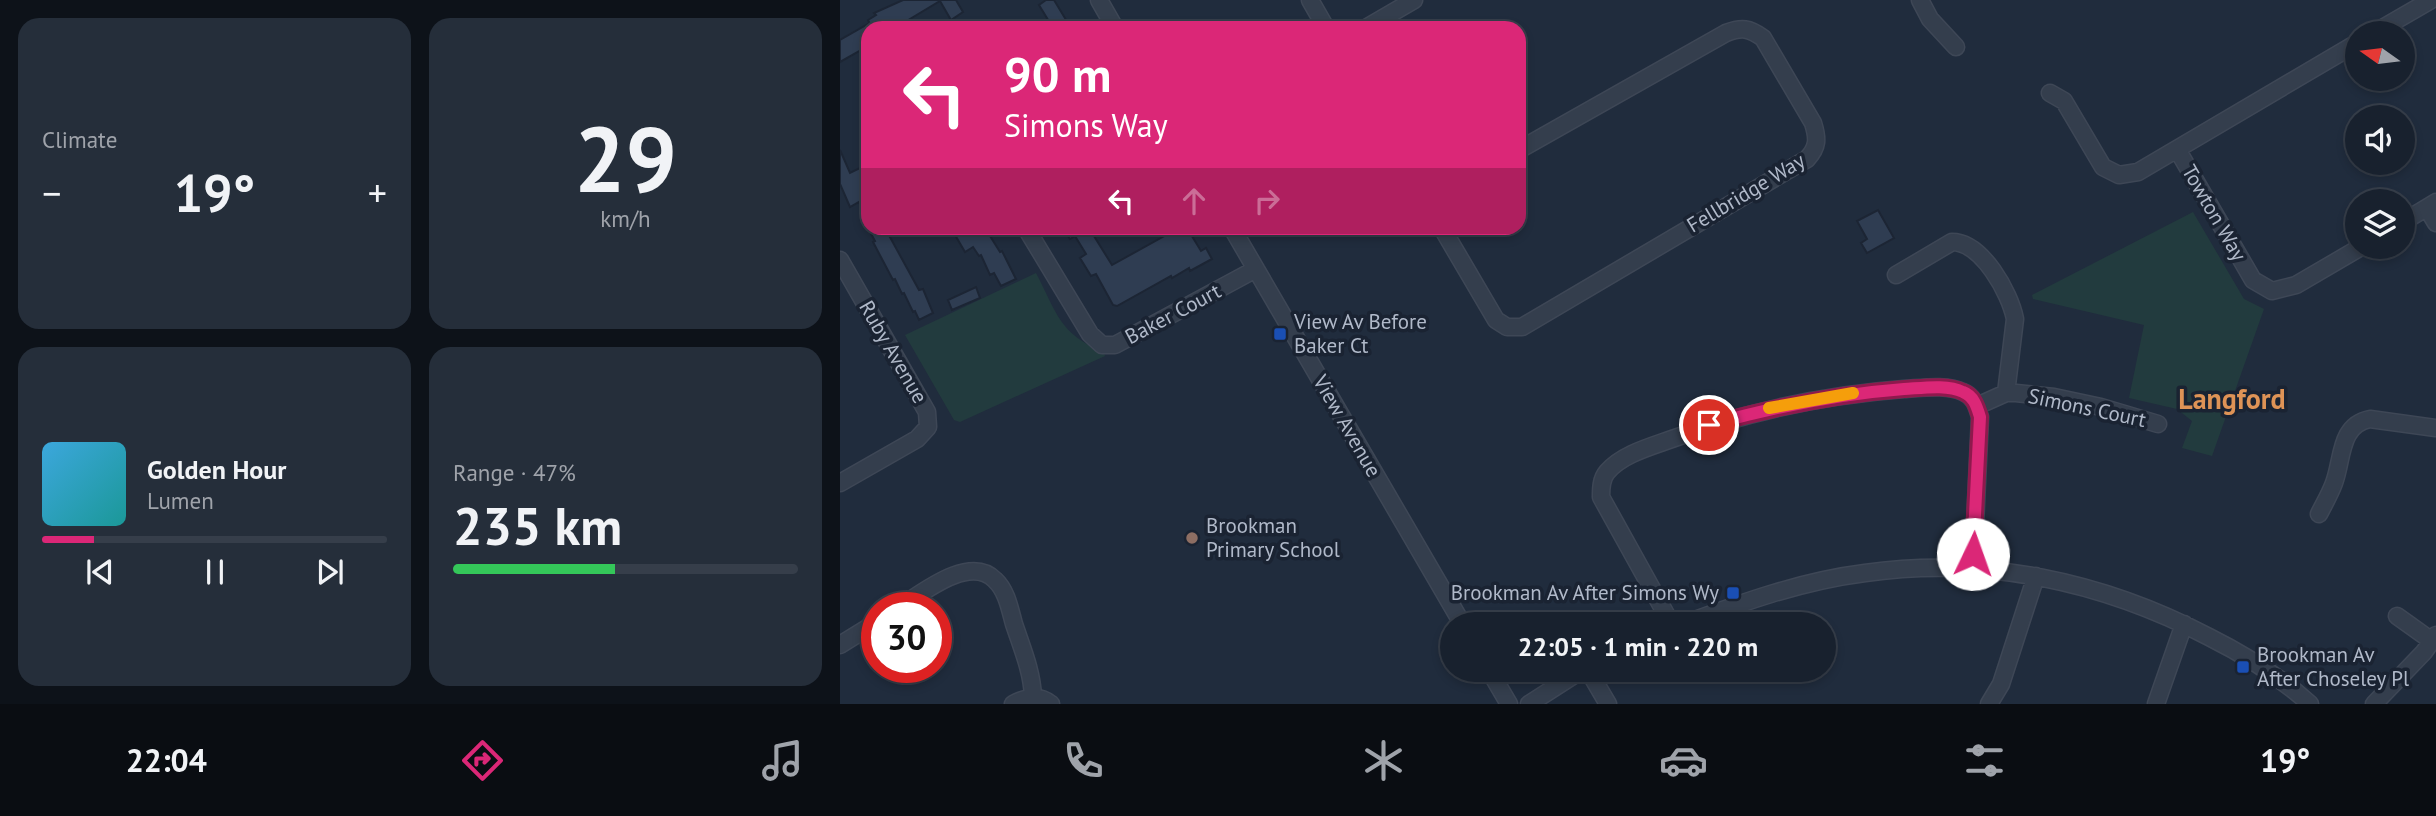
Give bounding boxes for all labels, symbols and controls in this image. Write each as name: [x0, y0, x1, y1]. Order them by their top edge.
north arrow: [2345, 21, 2415, 91]
map controls: [2345, 21, 2415, 259]
text: 90 m: [1004, 42, 1111, 106]
icon: left: [889, 49, 980, 140]
text: 29: [574, 99, 677, 217]
text: Simons Way: [1004, 104, 1168, 146]
button: sound: [2345, 105, 2415, 175]
text: Climate: [42, 125, 117, 154]
street label: Fellbridge Way: [1682, 147, 1810, 238]
text: 19°: [174, 159, 255, 226]
street label: Towton Way: [2176, 160, 2253, 266]
text: −: [42, 168, 61, 217]
text: +: [368, 168, 387, 217]
icon: left: [1102, 182, 1140, 220]
icon: ahead: [1175, 182, 1213, 220]
icon: right: [1248, 182, 1286, 220]
button: layers: [2345, 189, 2415, 259]
text: km/h: [600, 204, 651, 233]
street label: Baker Court: [1120, 277, 1225, 350]
street label: Ruby Avenue: [853, 296, 934, 408]
place label: View Av Before Baker Ct: [1293, 308, 1427, 359]
marker: View Av Before Baker Ct: [1272, 326, 1288, 342]
street label: View Avenue: [1307, 369, 1387, 482]
district label: Langford: [2178, 380, 2286, 417]
street label: Simons Court: [2026, 382, 2148, 433]
pin: [1679, 395, 1739, 455]
icon: arrive: [1690, 406, 1728, 444]
text: Golden Hour: [147, 453, 286, 486]
text: Range · 47%: [453, 458, 576, 487]
text: Lumen: [147, 486, 214, 515]
text: 235 km: [453, 492, 622, 559]
place label: Brookman Primary School: [1206, 512, 1340, 563]
position arrow: [1936, 517, 2010, 591]
marker: Brookman Primary School: [1184, 530, 1200, 546]
icon: previous: [81, 553, 119, 591]
icon: pause: [196, 553, 234, 591]
icon: next: [311, 553, 349, 591]
place label: Brookman Av After Simons Wy: [1451, 579, 1719, 606]
marker: Brookman Av After Simons Wy: [1725, 585, 1741, 601]
speed limit sign: 30: [861, 592, 952, 683]
text: 22:05 · 1 min · 220 m: [1518, 630, 1758, 663]
place label: Brookman Av After Choseley Pl: [2257, 641, 2409, 692]
marker: Brookman Av After Choseley Pl: [2235, 659, 2251, 675]
icon: directions: [458, 736, 507, 785]
icon: music: [758, 736, 807, 785]
icon: phone: [1059, 736, 1108, 785]
icon: climate: [1359, 736, 1408, 785]
icon: car: [1659, 736, 1708, 785]
icon: filters: [1960, 736, 2009, 785]
text: 22:04: [126, 739, 207, 781]
text: 19°: [2260, 739, 2310, 781]

